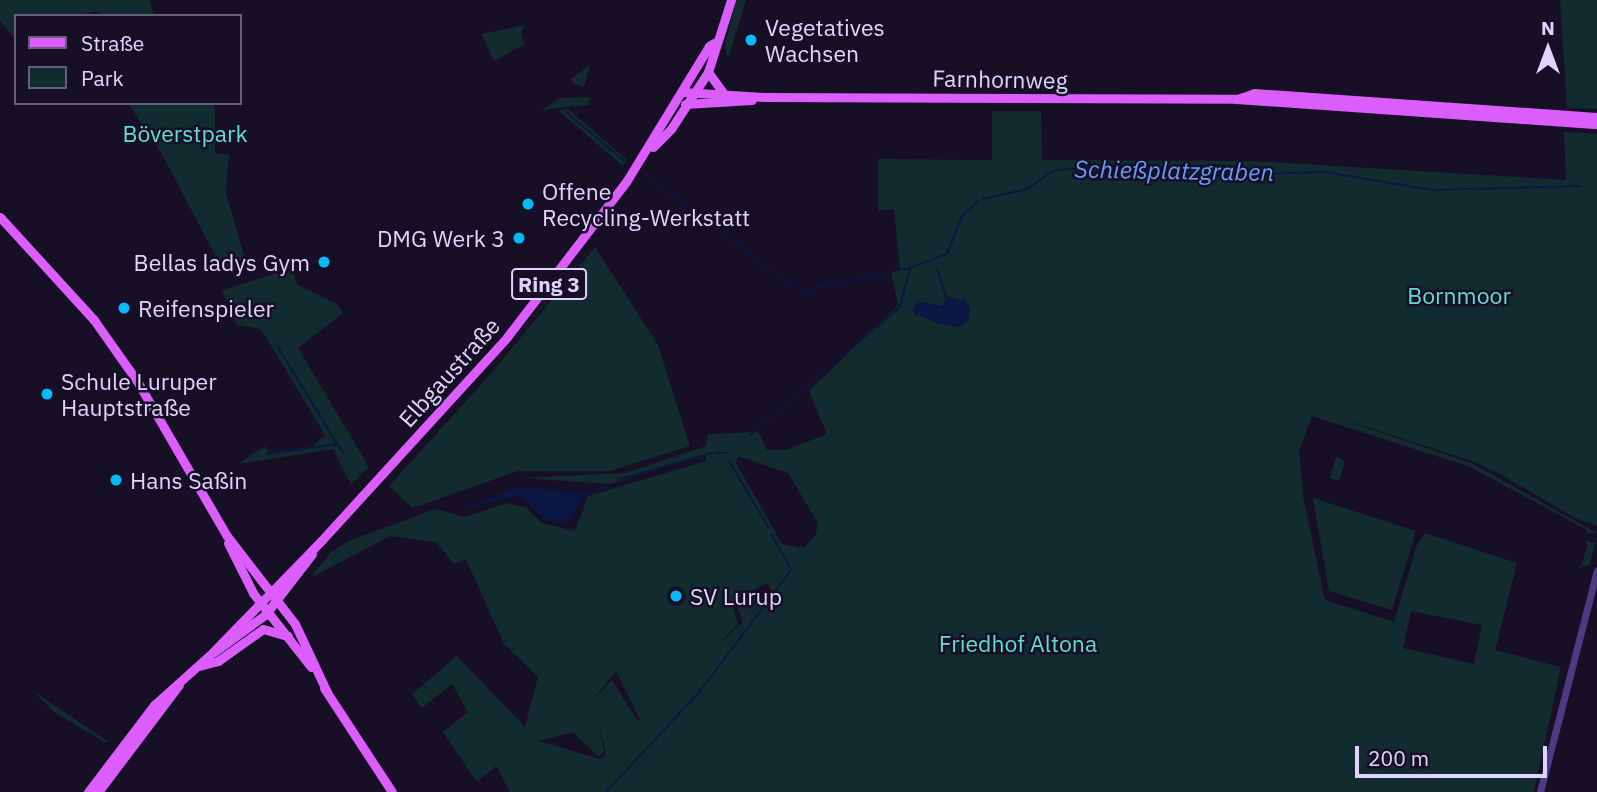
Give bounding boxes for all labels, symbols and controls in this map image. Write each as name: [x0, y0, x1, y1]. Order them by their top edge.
place label: Vegetatives Wachsen: [765, 13, 885, 67]
legend: [14, 14, 242, 105]
north arrow: [1513, 14, 1583, 84]
text: N: [1541, 16, 1555, 40]
text: Straße: [81, 29, 144, 57]
marker: Vegetatives Wachsen: [743, 32, 759, 48]
text: Park: [81, 64, 124, 92]
street label: Farnhornweg: [932, 64, 1068, 94]
park label: Böverstpark: [122, 119, 248, 147]
water label: Schießplatzgraben: [1074, 155, 1274, 187]
place label: Offene Recycling-Werkstatt: [542, 177, 750, 231]
marker: Offene Recycling-Werkstatt: [520, 196, 536, 212]
place label: DMG Werk 3: [377, 224, 505, 252]
marker: DMG Werk 3: [511, 230, 527, 246]
place label: Bellas ladys Gym: [134, 248, 310, 276]
marker: Bellas ladys Gym: [316, 254, 332, 270]
road number: Ring 3: [510, 266, 588, 302]
park label: Bornmoor: [1407, 281, 1511, 309]
place label: Reifenspieler: [138, 294, 274, 322]
marker: Reifenspieler: [116, 300, 132, 316]
street label: Elbgaustraße: [393, 312, 505, 432]
place label: Schule Luruper Hauptstraße: [61, 367, 217, 421]
marker: Schule Luruper Hauptstraße: [39, 386, 55, 402]
place label: Hans Saßin: [130, 466, 247, 494]
marker: Hans Saßin: [108, 472, 124, 488]
place label: SV Lurup: [690, 582, 782, 610]
marker: SV Lurup: [668, 588, 684, 604]
park label: Friedhof Altona: [939, 629, 1097, 657]
scale bar: [1359, 732, 1552, 776]
text: 200 m: [1368, 744, 1429, 772]

